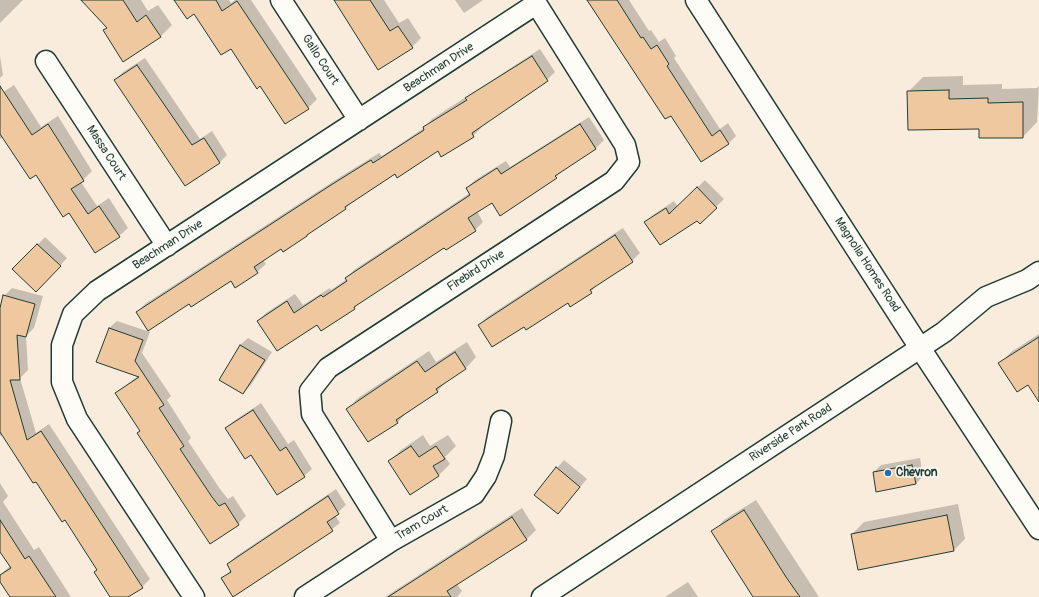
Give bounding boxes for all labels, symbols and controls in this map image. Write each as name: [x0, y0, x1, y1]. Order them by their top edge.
street label: Gallo Court: [298, 32, 342, 88]
street label: Beachman Drive: [401, 40, 477, 96]
street label: Massa Court: [83, 123, 129, 183]
street label: Magnolia Homes Road: [831, 215, 903, 315]
street label: Beachman Drive: [130, 217, 206, 273]
street label: Firebird Drive: [445, 247, 507, 295]
street label: Riverside Park Road: [747, 401, 835, 465]
place label: Chevron: [896, 466, 938, 480]
marker: Chevron: [883, 468, 893, 478]
street label: Tram Court: [393, 502, 451, 544]

